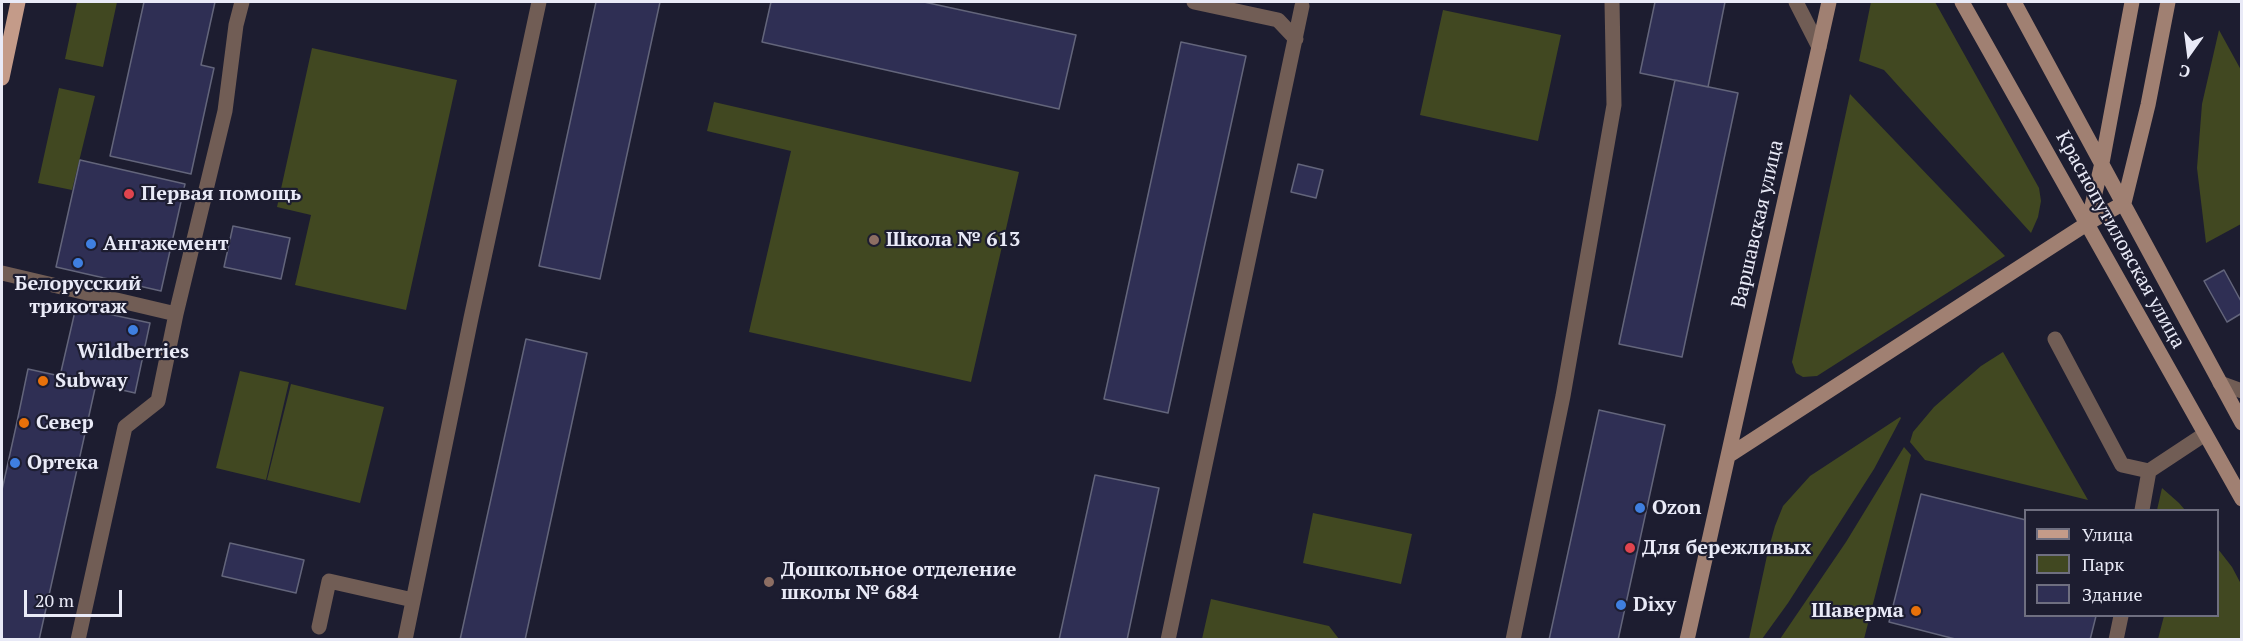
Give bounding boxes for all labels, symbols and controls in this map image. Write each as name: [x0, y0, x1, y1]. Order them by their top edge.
north arrow: [2159, 24, 2219, 84]
text: С: [2177, 60, 2192, 83]
street label: Краснопутиловская улица: [2050, 127, 2190, 353]
street label: Варшавская улица: [1727, 138, 1789, 310]
place label: Первая помощь: [141, 182, 301, 206]
marker: Первая помощь: [122, 187, 136, 201]
place label: Школа № 613: [886, 228, 1020, 252]
place label: Ангажемент: [103, 232, 229, 256]
marker: Школа № 613: [867, 233, 881, 247]
marker: Ангажемент: [84, 237, 98, 251]
marker: Белорусский трикотаж: [71, 256, 85, 270]
place label: Белорусский трикотаж: [15, 272, 141, 319]
marker: Wildberries: [126, 323, 140, 337]
place label: Wildberries: [77, 340, 189, 364]
place label: Subway: [55, 369, 127, 393]
marker: Subway: [36, 374, 50, 388]
place label: Север: [36, 411, 94, 435]
marker: Север: [17, 416, 31, 430]
place label: Ортека: [27, 451, 99, 475]
marker: Ортека: [8, 456, 22, 470]
place label: Ozon: [1652, 496, 1701, 520]
marker: Ozon: [1633, 501, 1647, 515]
legend: [2024, 509, 2219, 617]
text: Улица: [2082, 522, 2133, 546]
place label: Для бережливых: [1642, 536, 1811, 560]
marker: Для бережливых: [1623, 541, 1637, 555]
text: Парк: [2082, 552, 2124, 576]
place label: Дошкольное отделение школы № 684: [781, 558, 1017, 605]
marker: Дошкольное отделение школы № 684: [762, 575, 776, 589]
scale bar: [27, 578, 124, 616]
text: Здание: [2082, 582, 2142, 606]
text: 20 m: [35, 588, 74, 612]
place label: Dixy: [1633, 593, 1676, 617]
marker: Dixy: [1614, 598, 1628, 612]
place label: Шаверма: [1811, 599, 1904, 623]
marker: Шаверма: [1909, 604, 1923, 618]

